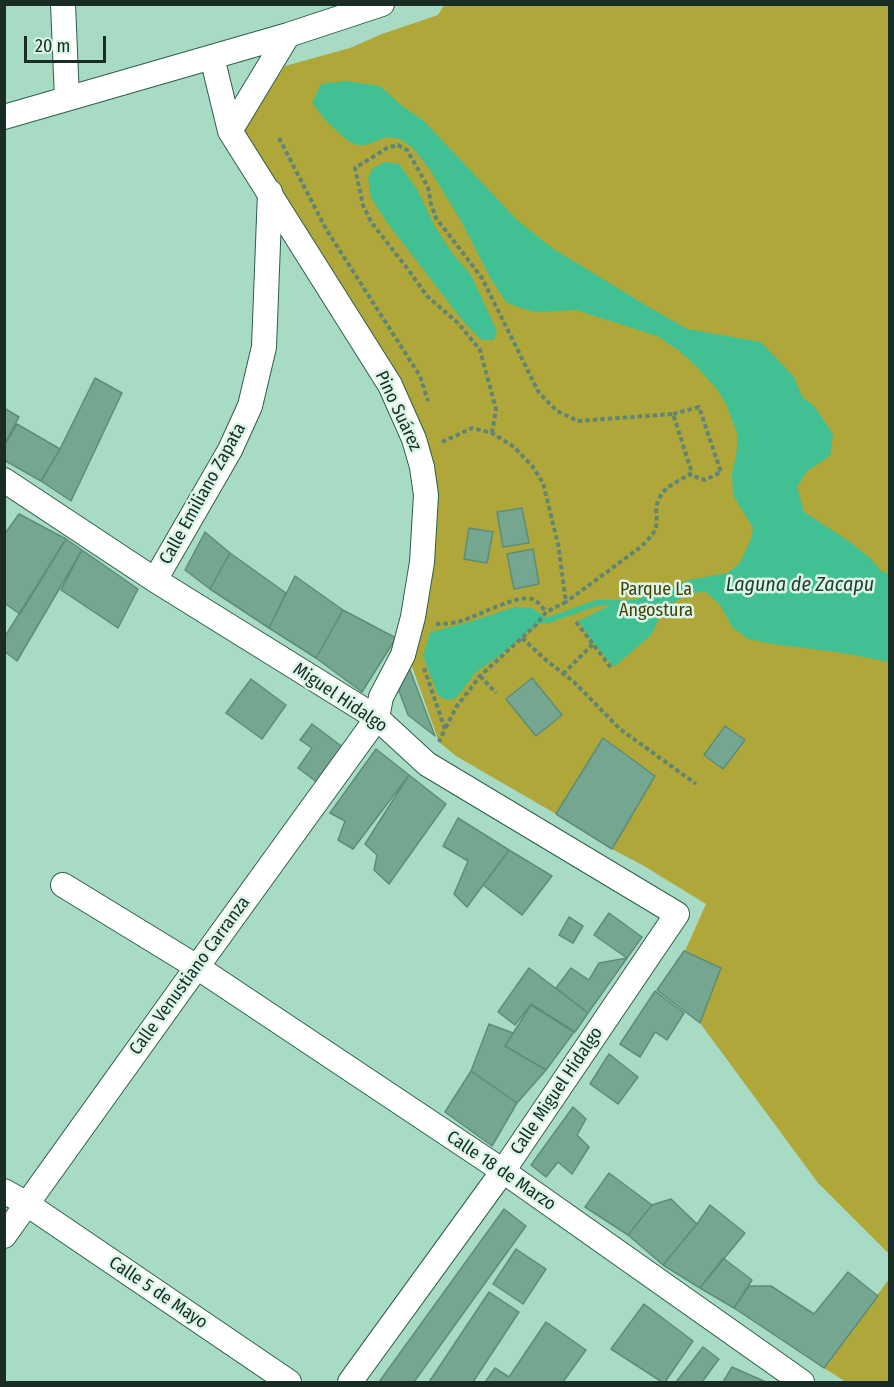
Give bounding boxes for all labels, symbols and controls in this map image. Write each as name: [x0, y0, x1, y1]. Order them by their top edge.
scale bar: [27, 24, 110, 62]
text: 20 m: [35, 35, 70, 57]
street label: Pino Suárez: [370, 367, 426, 455]
street label: Calle Emiliano Zapata: [155, 420, 251, 568]
water label: Laguna de Zacapu: [726, 573, 874, 597]
park label: Parque La Angostura: [619, 579, 693, 622]
street label: Miguel Hidalgo: [289, 659, 391, 737]
street label: Calle Venustiano Carranza: [125, 893, 255, 1059]
street label: Calle Miguel Hidalgo: [506, 1023, 608, 1159]
street label: Calle 18 de Marzo: [442, 1126, 560, 1216]
street label: Calle 5 de Mayo: [105, 1252, 211, 1334]

